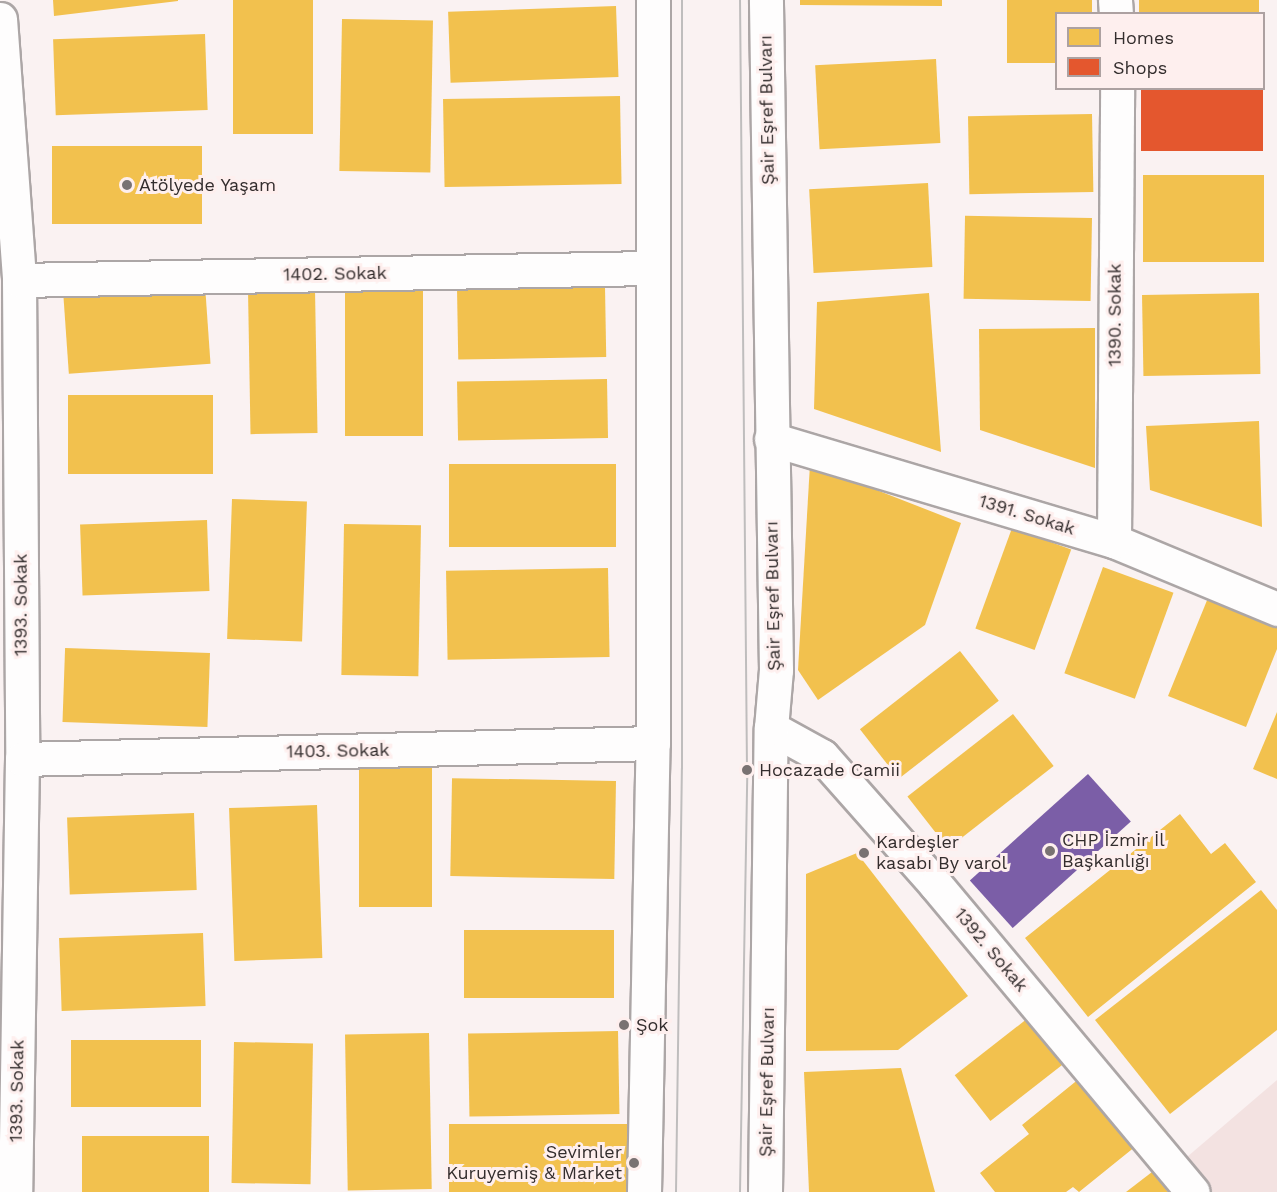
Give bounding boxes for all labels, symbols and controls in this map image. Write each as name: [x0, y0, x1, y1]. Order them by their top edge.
legend: [1055, 12, 1265, 90]
text: Homes: [1113, 27, 1174, 48]
street label: Şair Eşref Bulvarı: [755, 34, 779, 186]
text: Shops: [1113, 57, 1167, 78]
place label: Atölyede Yaşam: [139, 174, 277, 196]
marker: Atölyede Yaşam: [120, 178, 134, 192]
street label: 1402. Sokak: [283, 262, 387, 286]
street label: 1390. Sokak: [1104, 263, 1126, 367]
street label: 1391. Sokak: [976, 490, 1078, 540]
street label: Şair Eşref Bulvarı: [761, 520, 785, 672]
street label: 1393. Sokak: [10, 554, 32, 656]
street label: 1403. Sokak: [286, 739, 390, 763]
place label: Hocazade Camii: [759, 759, 900, 781]
marker: Hocazade Camii: [740, 763, 754, 777]
place label: CHP İzmir İl Başkanlığı: [1062, 830, 1166, 872]
place label: Kardeşler kasabı By varol: [876, 832, 1008, 874]
marker: CHP İzmir İl Başkanlığı: [1043, 844, 1057, 858]
marker: Kardeşler kasabı By varol: [857, 846, 871, 860]
street label: 1392. Sokak: [950, 904, 1032, 996]
street label: Şair Eşref Bulvarı: [755, 1006, 779, 1158]
place label: Şok: [636, 1014, 669, 1036]
marker: Şok: [617, 1018, 631, 1032]
street label: 1393. Sokak: [5, 1040, 29, 1142]
place label: Sevimler Kuruyemiş & Market: [446, 1142, 622, 1184]
marker: Sevimler Kuruyemiş & Market: [627, 1156, 641, 1170]

